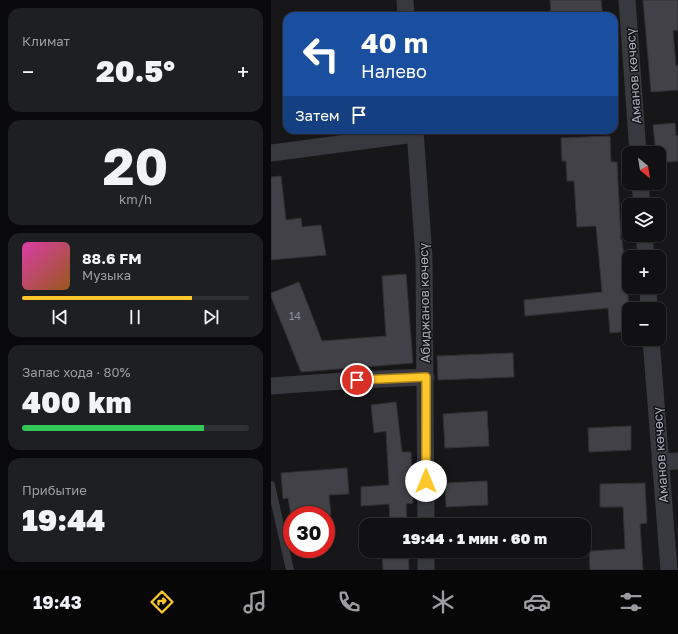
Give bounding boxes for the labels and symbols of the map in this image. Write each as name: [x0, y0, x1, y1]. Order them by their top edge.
street label: Аманов көчөсү: [622, 27, 644, 124]
north arrow: [622, 146, 666, 190]
street label: Абиджанов көчөсү: [415, 242, 433, 363]
house number: 14: [289, 309, 301, 322]
pin: [340, 363, 374, 397]
street label: Аманов көчөсү: [649, 406, 671, 503]
position arrow: [405, 460, 447, 502]
speed limit sign: 30: [283, 506, 335, 558]

